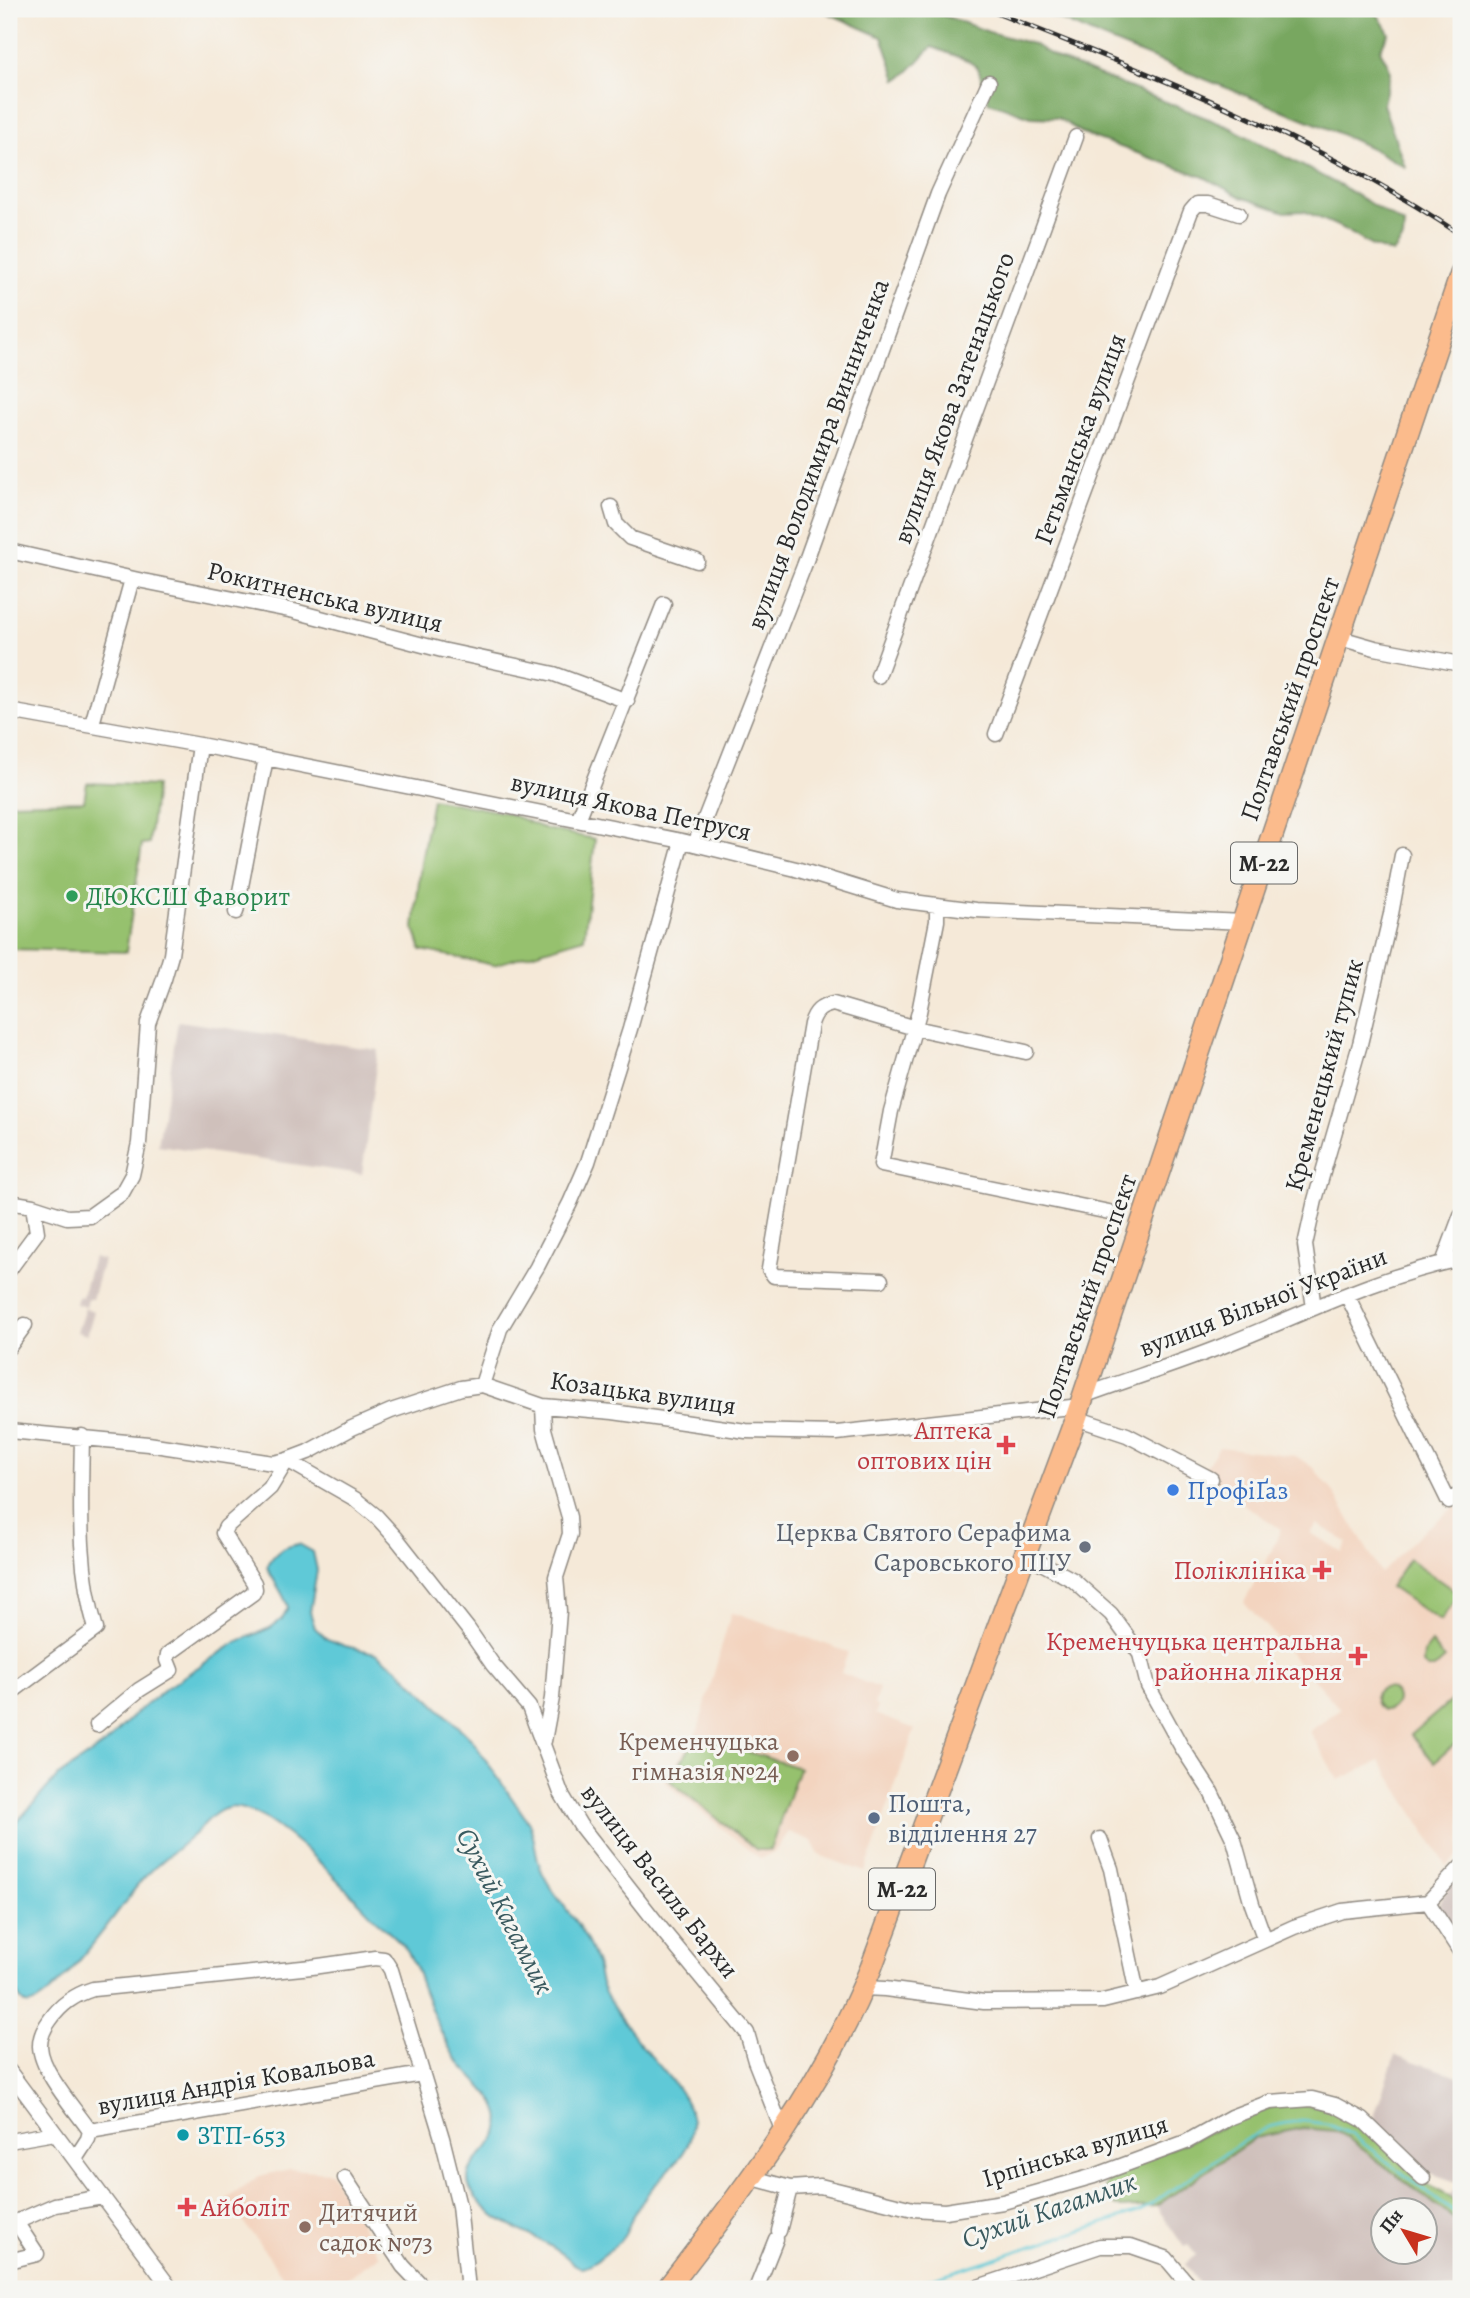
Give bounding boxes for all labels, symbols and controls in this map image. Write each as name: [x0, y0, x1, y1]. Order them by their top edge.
street label: вулиця Якова Затенацького: [885, 247, 1023, 549]
street label: вулиця Володимира Винниченка: [738, 274, 898, 634]
street label: Гетьманська вулиця: [1026, 329, 1134, 549]
street label: Рокитненська вулиця: [204, 553, 446, 641]
street label: Полтавський проспект: [1232, 572, 1348, 826]
street label: вулиця Якова Петруся: [508, 764, 754, 850]
road number: М-22: [1231, 842, 1297, 884]
place label: ДЮКСШ Фаворит: [86, 879, 291, 914]
marker: ДЮКСШ Фаворит: [64, 888, 80, 904]
street label: Кременецький тупик: [1276, 955, 1372, 1195]
street label: Полтавський проспект: [1029, 1169, 1145, 1423]
street label: вулиця Вільної України: [1134, 1239, 1392, 1365]
street label: Козацька вулиця: [548, 1363, 738, 1423]
place label: Аптека оптових цін: [857, 1413, 992, 1478]
marker: Аптека оптових цін: [998, 1437, 1014, 1453]
place label: ПрофіҐаз: [1187, 1473, 1289, 1508]
marker: ПрофіҐаз: [1165, 1482, 1181, 1498]
place label: Церква Святого Серафима Саровського ПЦУ: [776, 1515, 1071, 1580]
marker: Церква Святого Серафима Саровського ПЦУ: [1077, 1539, 1093, 1555]
place label: Поліклініка: [1173, 1553, 1306, 1588]
marker: Поліклініка: [1312, 1560, 1332, 1580]
place label: Кременчуцька центральна районна лікарня: [1046, 1624, 1342, 1689]
marker: Кременчуцька центральна районна лікарня: [1348, 1646, 1368, 1666]
place label: Кременчуцька гімназія №24: [618, 1724, 779, 1789]
marker: Кременчуцька гімназія №24: [785, 1748, 801, 1764]
street label: вулиця Василя Бархи: [573, 1777, 747, 1985]
place label: Пошта, відділення 27: [888, 1786, 1037, 1851]
marker: Пошта, відділення 27: [866, 1810, 882, 1826]
water label: Сухий Кагамлик: [447, 1821, 563, 2001]
road number: М-22: [869, 1868, 935, 1910]
street label: вулиця Андрія Ковальова: [95, 2040, 377, 2124]
street label: Ірпінська вулиця: [978, 2106, 1172, 2196]
place label: ЗТП-653: [197, 2118, 286, 2153]
marker: ЗТП-653: [175, 2127, 191, 2143]
water label: Сухий Кагамлик: [957, 2162, 1141, 2258]
place label: Айболіт: [200, 2190, 290, 2225]
place label: Дитячий садок №73: [319, 2195, 433, 2260]
north arrow: [1368, 2196, 1438, 2266]
marker: Айболіт: [179, 2199, 195, 2215]
text: Пн: [1374, 2203, 1409, 2239]
marker: Дитячий садок №73: [297, 2219, 313, 2235]

